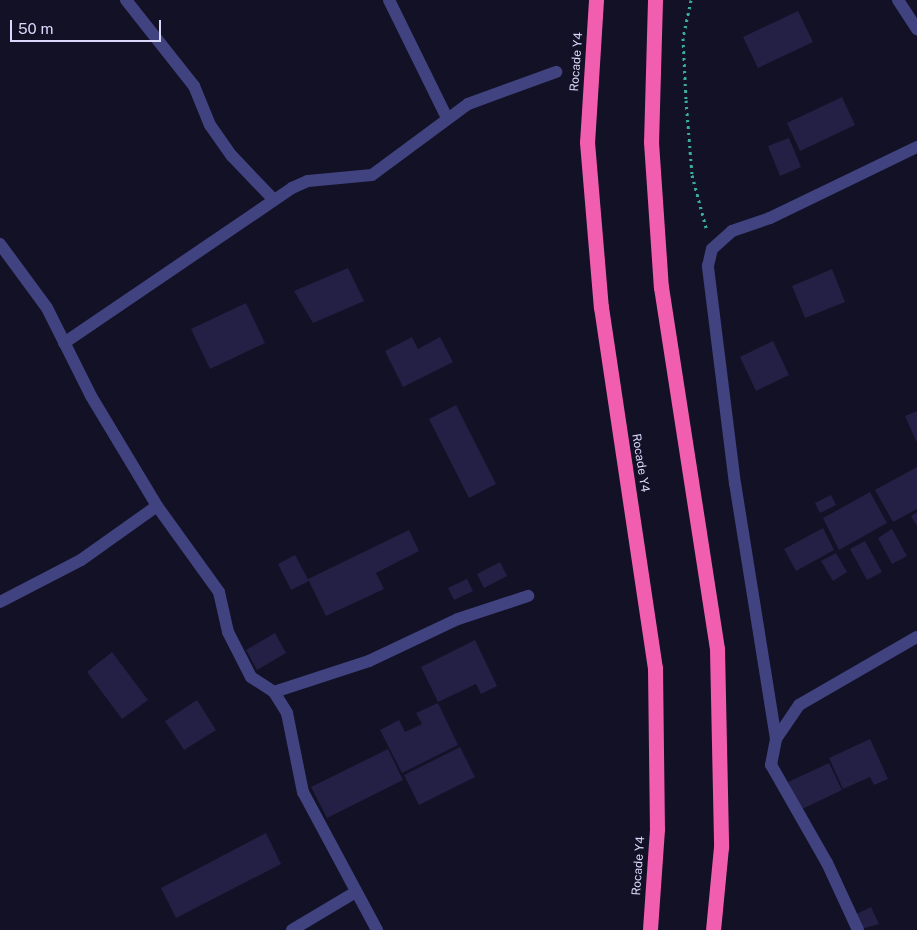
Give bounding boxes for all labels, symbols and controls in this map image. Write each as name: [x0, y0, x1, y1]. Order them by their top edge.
scale bar: [12, 10, 164, 42]
text: 50 m: [18, 20, 53, 37]
street label: Rocade Y4: [568, 32, 586, 92]
street label: Rocade Y4: [628, 432, 652, 494]
street label: Rocade Y4: [630, 836, 648, 896]

